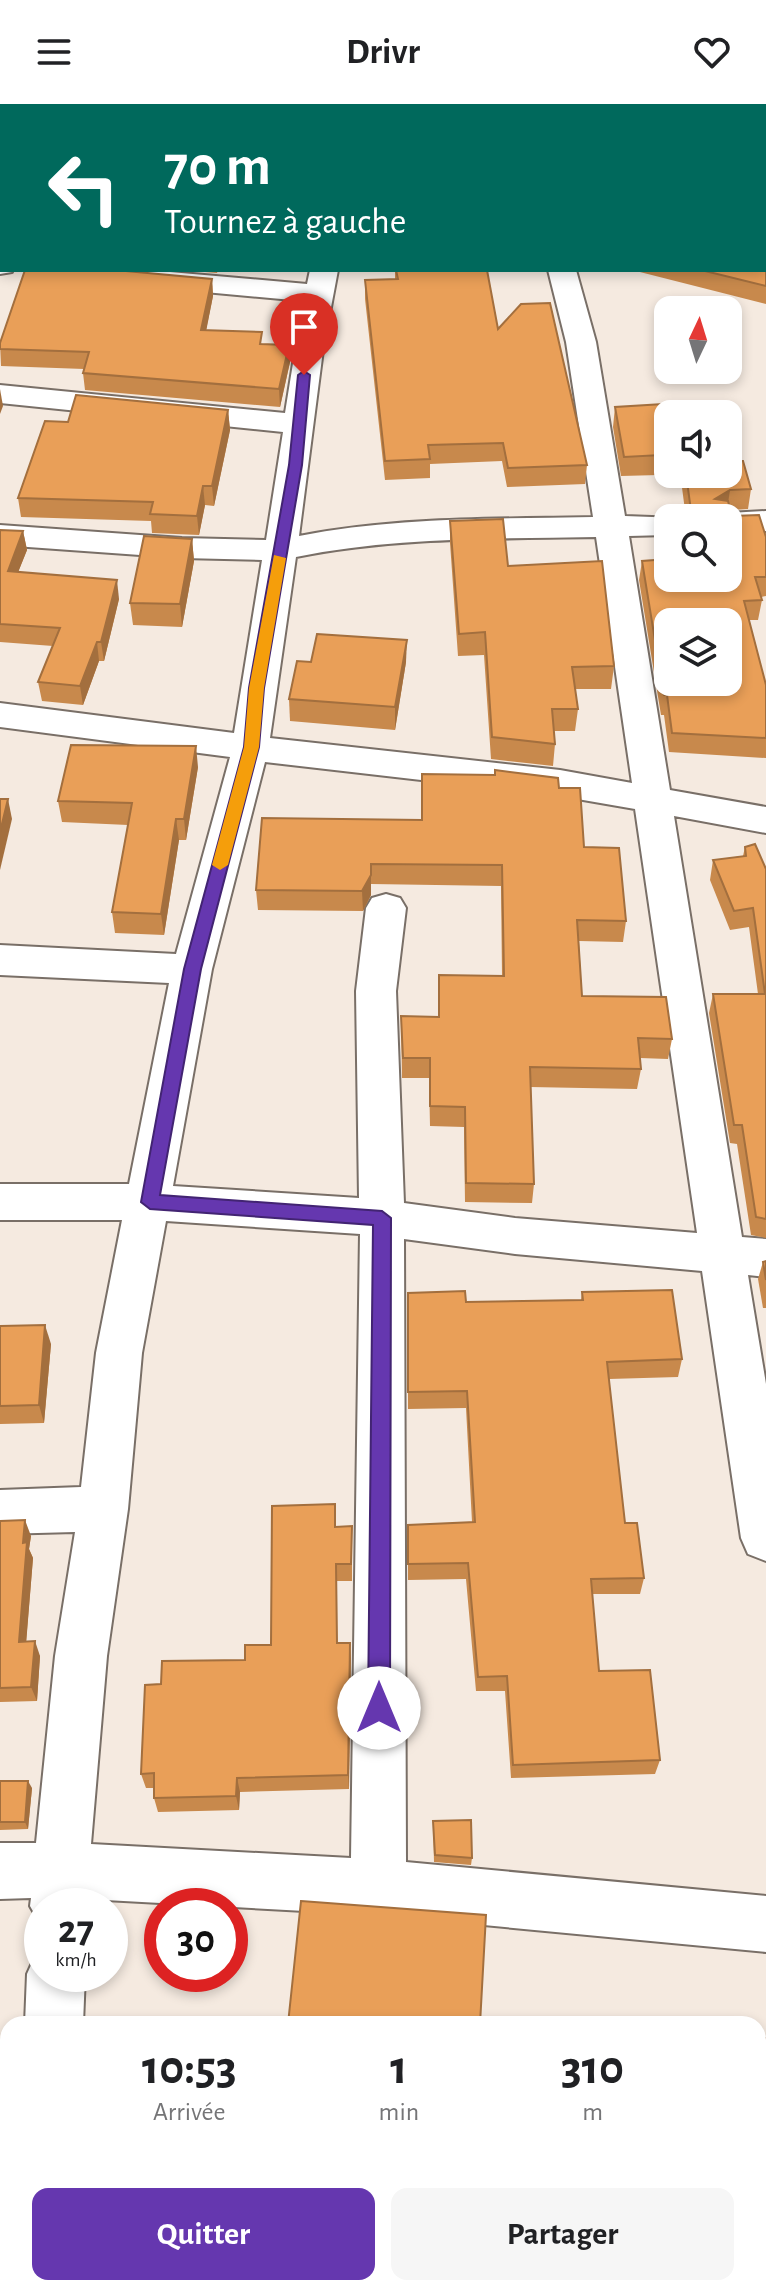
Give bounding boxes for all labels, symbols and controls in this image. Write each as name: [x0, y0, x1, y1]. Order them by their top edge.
icon: menu: [32, 30, 76, 74]
icon: heart: [690, 30, 734, 74]
text: Drivr: [346, 34, 420, 70]
icon: left: [32, 136, 136, 240]
text: 70 m: [164, 139, 271, 195]
text: Tournez à gauche: [164, 204, 406, 240]
pin: [270, 293, 338, 375]
north arrow: [654, 296, 742, 384]
map controls: [654, 296, 742, 696]
icon: arrive: [282, 305, 326, 349]
button: sound: [654, 400, 742, 488]
button: search: [654, 504, 742, 592]
button: layers: [654, 608, 742, 696]
position arrow: [337, 1666, 421, 1750]
speed limit sign: 30: [144, 1888, 248, 1992]
text: 27: [58, 1910, 94, 1950]
text: km/h: [55, 1950, 97, 1970]
text: 10:53: [142, 2045, 237, 2093]
text: 1: [390, 2045, 407, 2093]
text: 310: [561, 2045, 624, 2093]
text: Arrivée: [153, 2099, 226, 2125]
text: min: [379, 2099, 419, 2125]
text: m: [582, 2099, 603, 2125]
button: Quitter: [32, 2188, 375, 2280]
button: Partager: [391, 2188, 734, 2280]

